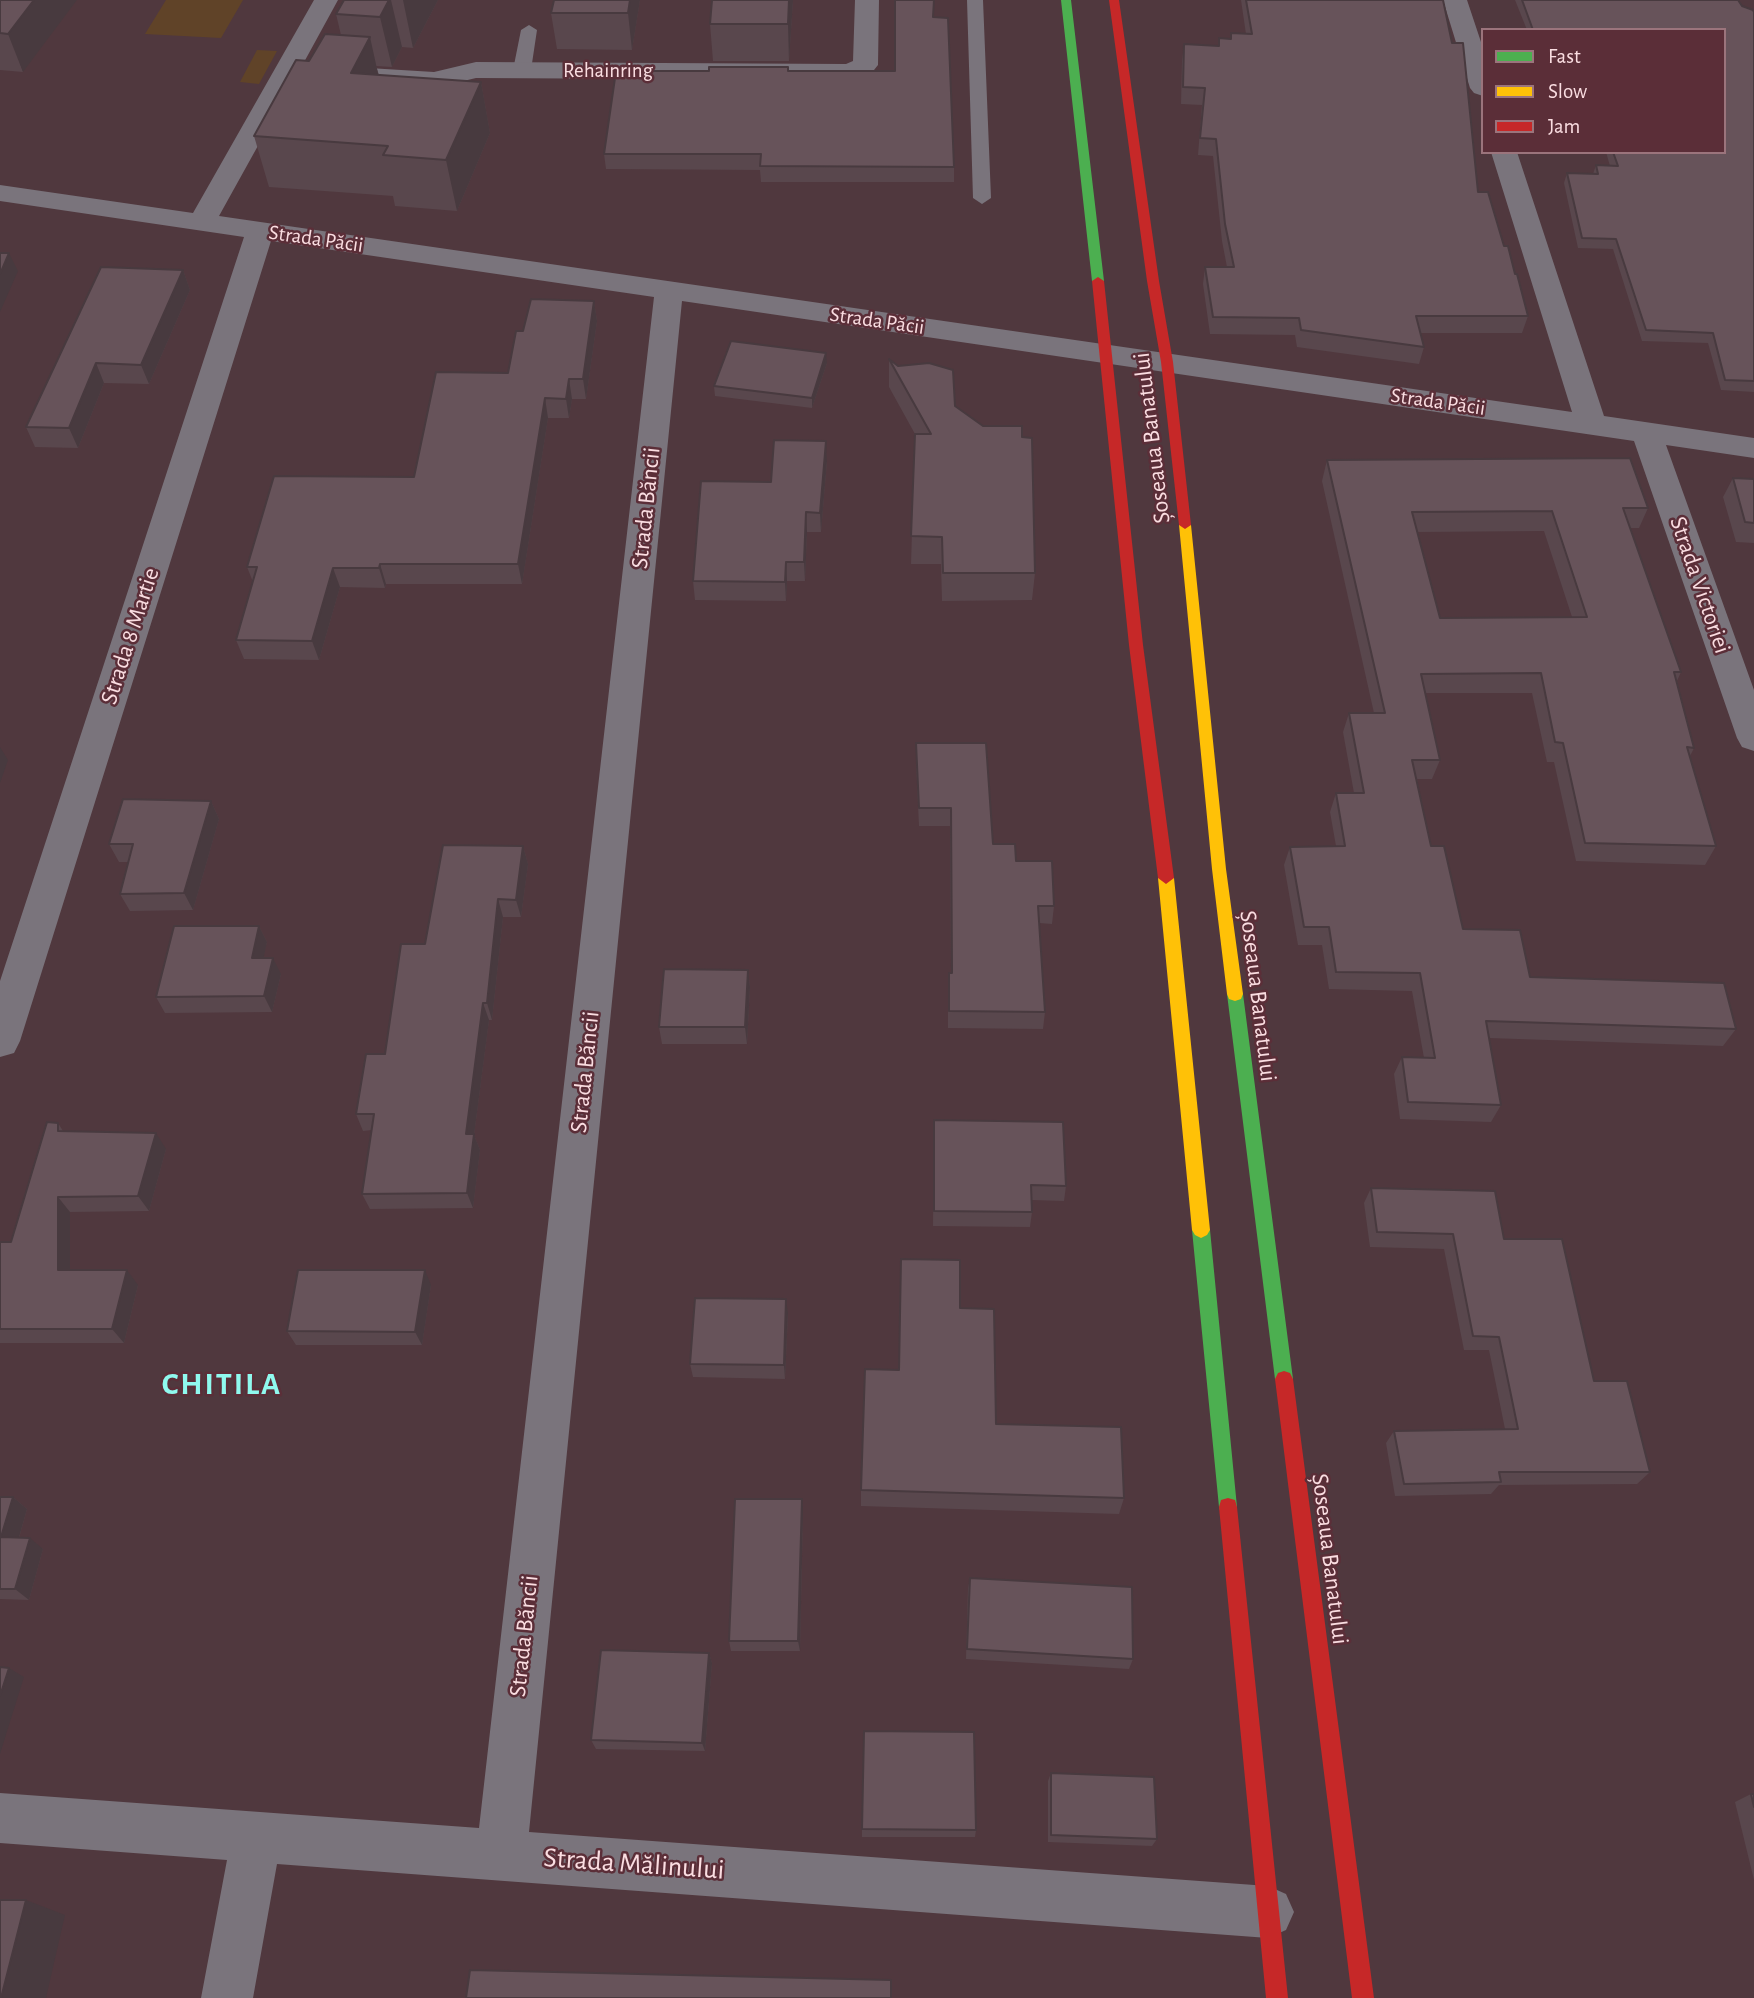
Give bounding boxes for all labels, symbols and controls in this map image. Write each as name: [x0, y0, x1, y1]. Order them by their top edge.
legend: [1481, 28, 1726, 154]
text: Fast: [1548, 46, 1581, 67]
street label: Rehainring: [563, 58, 653, 84]
text: Slow: [1548, 81, 1587, 102]
text: Jam: [1548, 116, 1580, 137]
street label: Strada Păcii: [267, 220, 365, 258]
street label: Strada Păcii: [828, 302, 926, 340]
street label: Șoseaua Banatului: [1127, 351, 1177, 525]
street label: Strada Păcii: [1389, 383, 1487, 421]
street label: Strada Băncii: [625, 446, 667, 570]
street label: Strada Victoriei: [1663, 513, 1737, 657]
street label: Strada 8 Martie: [94, 564, 166, 708]
street label: Șoseaua Banatului: [1233, 909, 1283, 1083]
street label: Strada Băncii: [564, 1010, 606, 1134]
district label: CHITILA: [163, 1365, 281, 1403]
street label: Șoseaua Banatului: [1305, 1472, 1355, 1646]
street label: Strada Băncii: [503, 1574, 545, 1698]
street label: Strada Mălinului: [543, 1841, 725, 1887]

